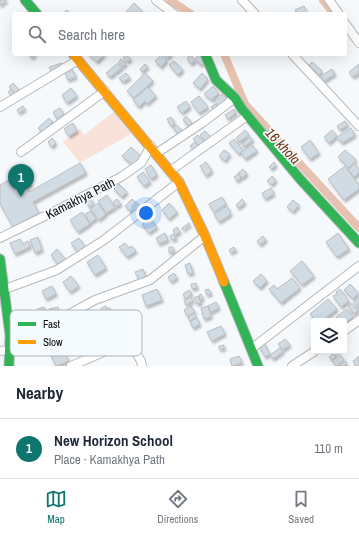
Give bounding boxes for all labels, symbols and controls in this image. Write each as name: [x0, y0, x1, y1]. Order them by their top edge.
search box: [12, 12, 347, 56]
icon: search: [26, 23, 48, 45]
text: Search here: [58, 24, 125, 45]
water label: 16 khola: [262, 124, 304, 168]
pin: 1: [8, 164, 34, 197]
street label: Kamakhya Path: [43, 174, 118, 223]
your location: [136, 203, 156, 223]
legend: [10, 310, 142, 356]
text: Fast: [43, 317, 61, 331]
map controls: [311, 318, 347, 354]
button: layers: [311, 318, 347, 354]
text: Slow: [43, 335, 63, 349]
text: Nearby: [16, 381, 63, 404]
text: New Horizon School: [54, 430, 173, 451]
text: 1: [26, 440, 32, 457]
text: 110 m: [314, 440, 343, 457]
text: Place · Kamakhya Path: [54, 451, 165, 468]
tab: Map: [45, 488, 67, 526]
tab: Directions: [157, 488, 198, 526]
tab: Saved: [288, 488, 314, 526]

